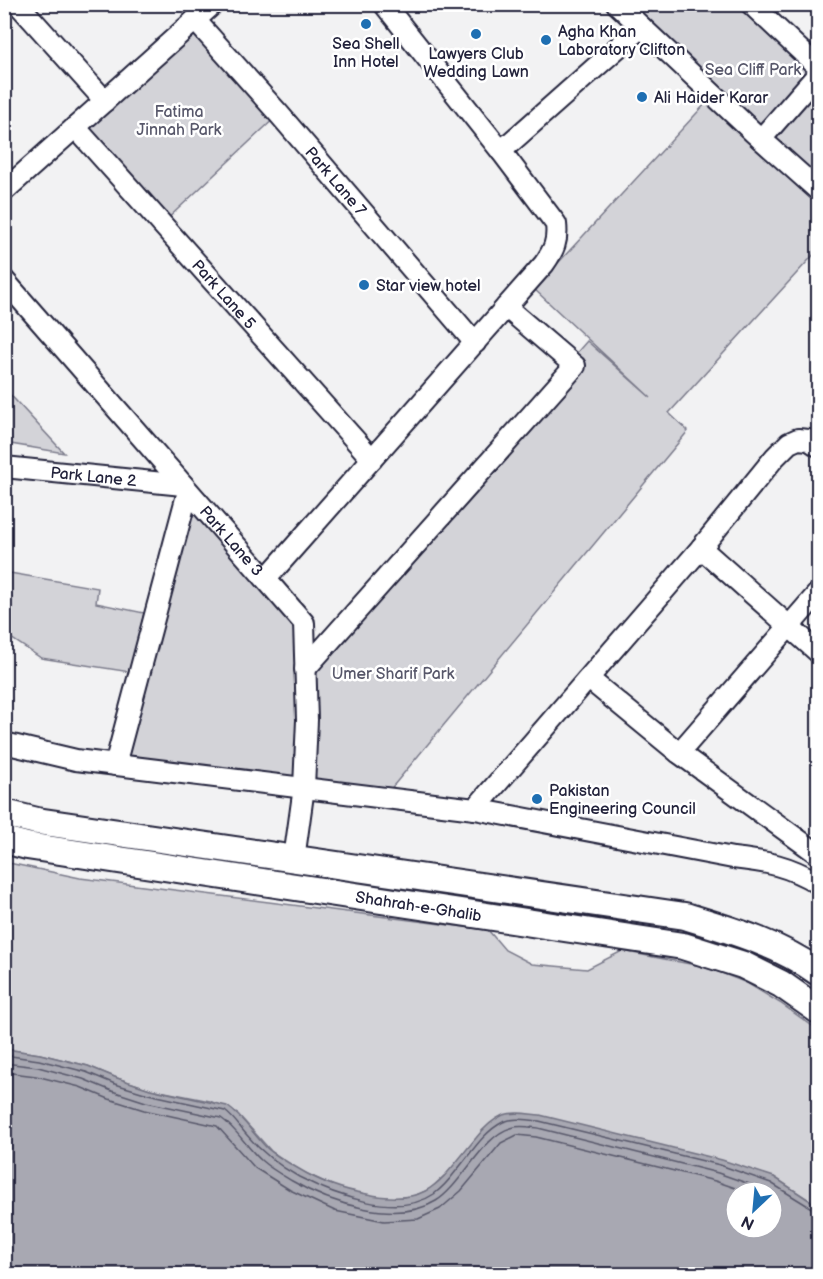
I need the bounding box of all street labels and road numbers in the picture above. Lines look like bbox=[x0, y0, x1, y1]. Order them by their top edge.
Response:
street label: Park Lane 7 bbox=[300, 143, 370, 220]
street label: Park Lane 5 bbox=[187, 256, 259, 333]
street label: Park Lane 2 bbox=[49, 464, 138, 491]
street label: Park Lane 3 bbox=[195, 502, 267, 581]
street label: Shahrah-e-Ghalib bbox=[354, 888, 483, 926]

